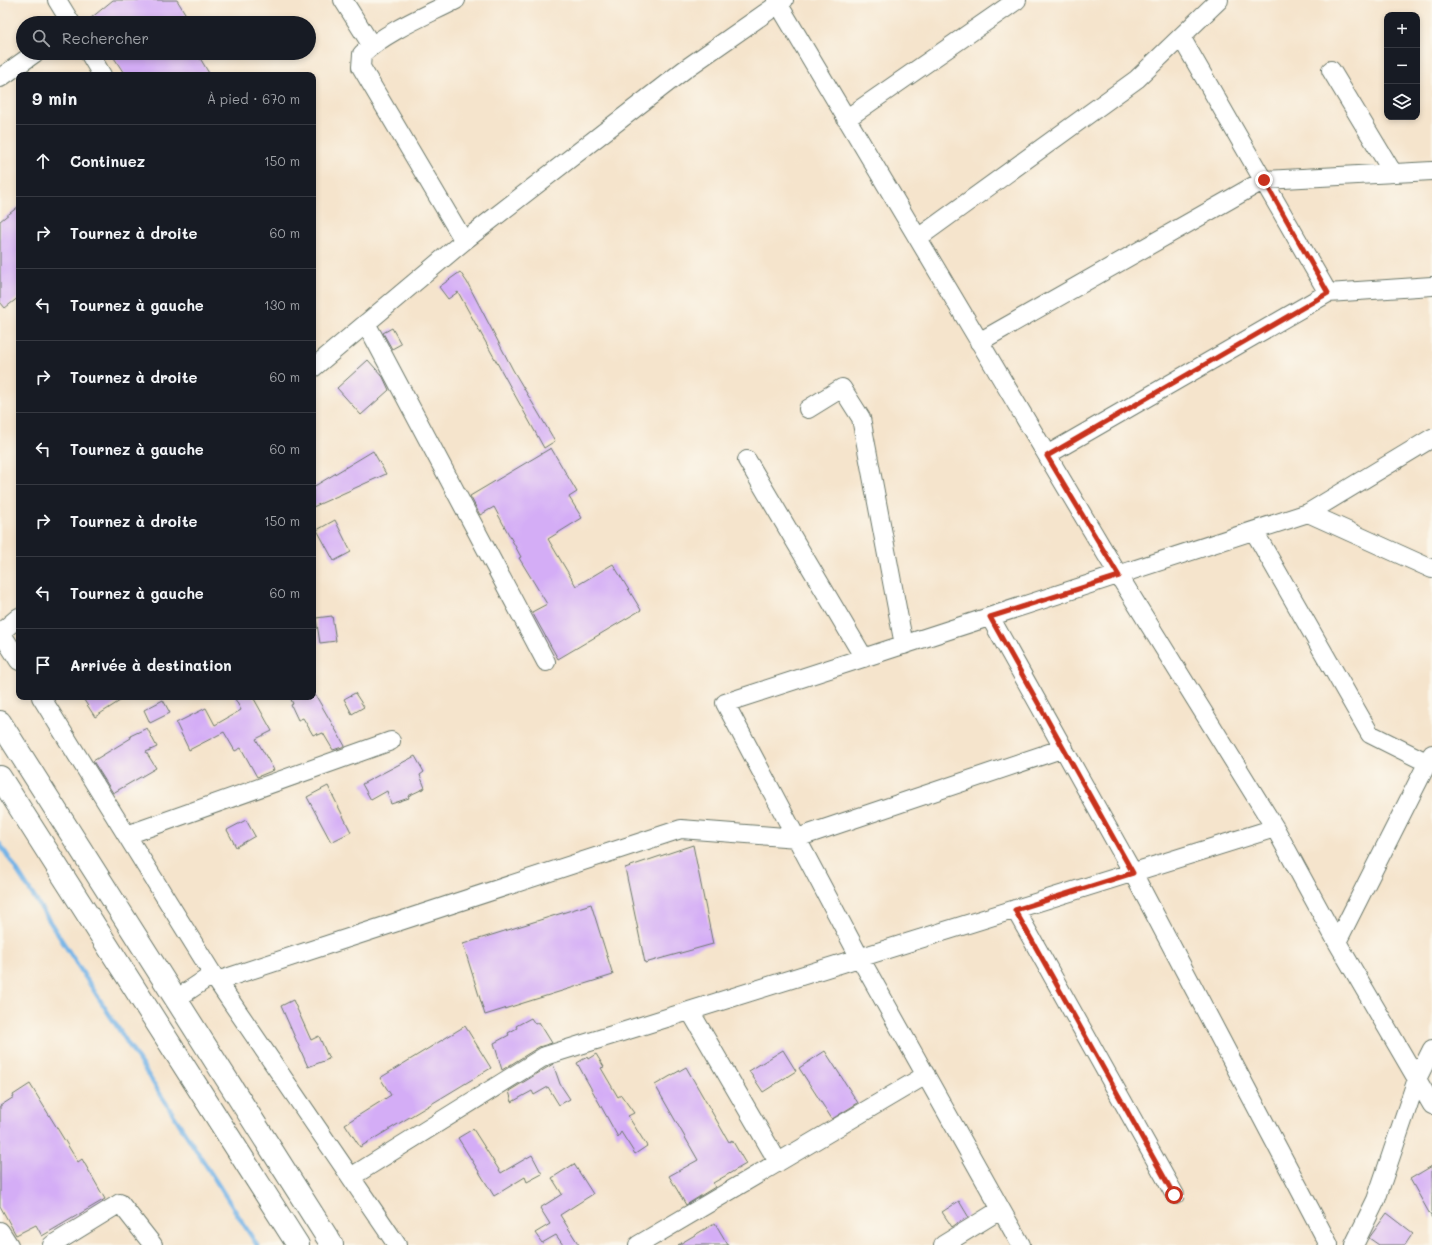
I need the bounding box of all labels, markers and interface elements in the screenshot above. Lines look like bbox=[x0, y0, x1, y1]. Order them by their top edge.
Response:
map controls bbox=[1384, 12, 1420, 120]
button: + bbox=[1384, 12, 1420, 48]
search box bbox=[16, 16, 316, 60]
icon: search bbox=[30, 27, 52, 49]
text: Rechercher bbox=[62, 28, 149, 48]
button: − bbox=[1384, 48, 1420, 84]
button: layers bbox=[1384, 84, 1420, 120]
text: 9 min bbox=[32, 87, 77, 109]
text: À pied · 670 m bbox=[207, 90, 300, 107]
icon: ahead bbox=[32, 150, 54, 172]
text: Continuez bbox=[70, 151, 145, 171]
text: 150 m bbox=[264, 152, 300, 169]
route end bbox=[1255, 171, 1273, 189]
icon: right bbox=[32, 222, 54, 244]
text: Tournez à droite bbox=[70, 223, 198, 243]
text: 60 m bbox=[270, 224, 300, 241]
icon: left bbox=[32, 294, 54, 316]
text: Tournez à gauche bbox=[70, 295, 204, 315]
text: 130 m bbox=[264, 296, 300, 313]
icon: right bbox=[32, 366, 54, 388]
text: Tournez à droite bbox=[70, 367, 198, 387]
text: 60 m bbox=[270, 368, 300, 385]
icon: left bbox=[32, 438, 54, 460]
text: Tournez à gauche bbox=[70, 439, 204, 459]
text: 60 m bbox=[270, 440, 300, 457]
icon: right bbox=[32, 510, 54, 532]
text: Tournez à droite bbox=[70, 511, 198, 531]
text: 150 m bbox=[264, 512, 300, 529]
icon: left bbox=[32, 582, 54, 604]
text: Tournez à gauche bbox=[70, 583, 204, 603]
text: 60 m bbox=[270, 584, 300, 601]
icon: arrive bbox=[32, 654, 54, 676]
text: Arrivée à destination bbox=[70, 655, 232, 675]
route start bbox=[1165, 1186, 1183, 1204]

